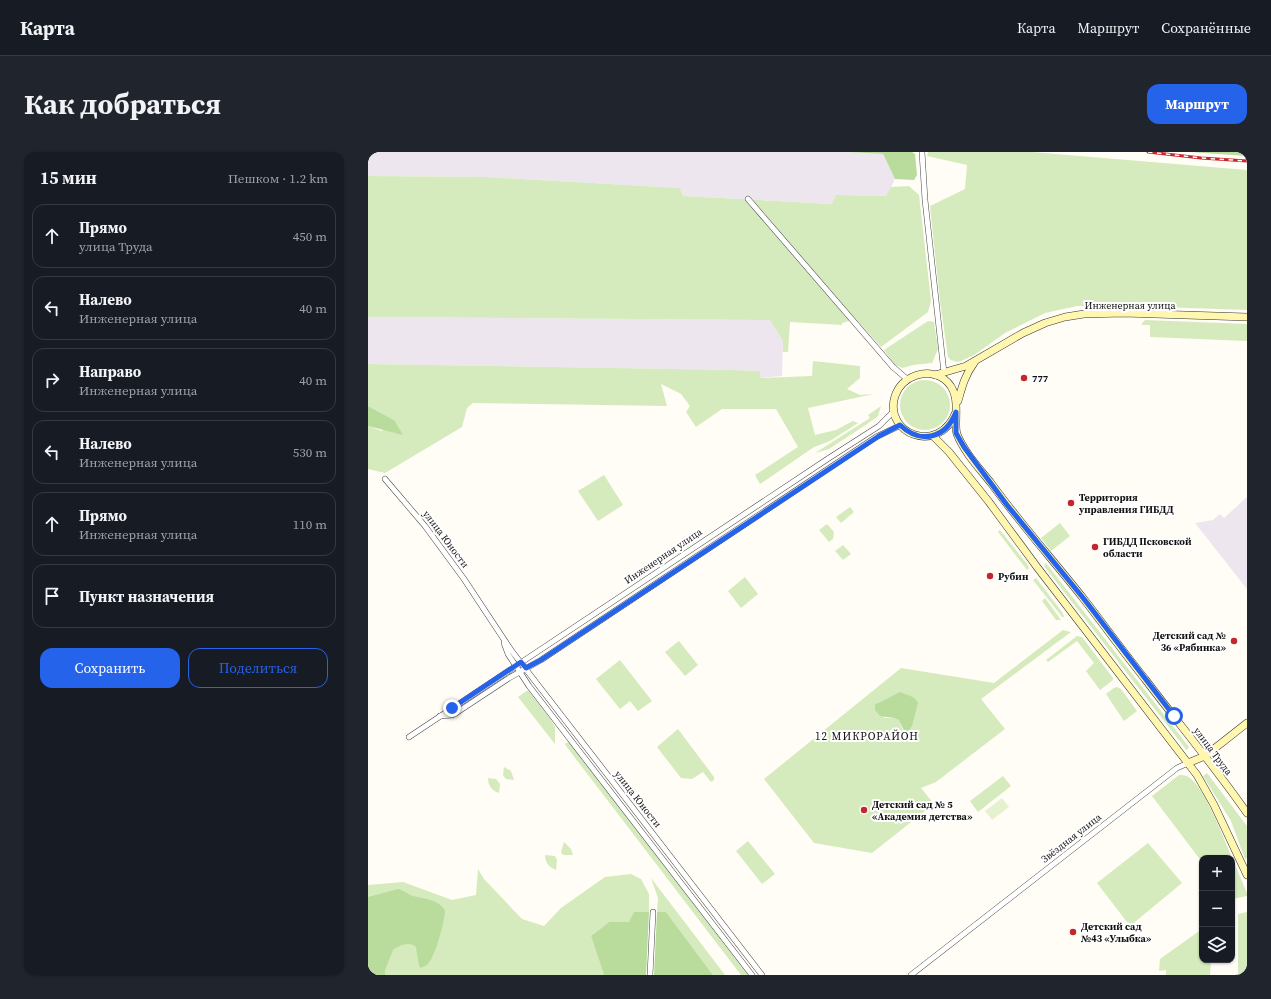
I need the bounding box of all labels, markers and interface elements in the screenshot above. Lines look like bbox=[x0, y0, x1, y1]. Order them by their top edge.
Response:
text: Карта bbox=[20, 15, 75, 41]
text: Карта bbox=[1017, 18, 1056, 38]
text: Маршрут bbox=[1078, 18, 1139, 38]
text: Сохранённые bbox=[1161, 18, 1251, 38]
button: Маршрут bbox=[1147, 84, 1247, 124]
text: Как добраться bbox=[24, 85, 221, 123]
text: 15 мин bbox=[40, 166, 97, 190]
text: Пешком · 1.2 km bbox=[228, 170, 328, 187]
text: Прямо bbox=[79, 217, 127, 238]
icon: ahead bbox=[41, 225, 63, 247]
text: 450 m bbox=[293, 228, 327, 245]
text: улица Труда bbox=[79, 238, 153, 255]
text: Налево bbox=[79, 289, 132, 310]
icon: left bbox=[41, 297, 63, 319]
street label: Инженерная улица bbox=[1084, 299, 1176, 312]
text: 40 m bbox=[299, 300, 327, 317]
text: Инженерная улица bbox=[79, 310, 197, 327]
text: Направо bbox=[79, 361, 141, 382]
icon: right bbox=[41, 369, 63, 391]
text: 40 m bbox=[299, 372, 327, 389]
place label: 777 bbox=[1032, 372, 1049, 385]
marker: 777 bbox=[1019, 373, 1029, 383]
text: Инженерная улица bbox=[79, 382, 197, 399]
text: Налево bbox=[79, 433, 132, 454]
icon: left bbox=[41, 441, 63, 463]
text: 530 m bbox=[293, 444, 327, 461]
text: Инженерная улица bbox=[79, 454, 197, 471]
place label: Территория управления ГИБДД bbox=[1078, 491, 1174, 516]
marker: Территория управления ГИБДД bbox=[1066, 498, 1076, 508]
text: Прямо bbox=[79, 505, 127, 526]
street label: улица Юности bbox=[420, 508, 472, 571]
icon: ahead bbox=[41, 513, 63, 535]
text: 110 m bbox=[293, 516, 327, 533]
street label: Инженерная улица bbox=[622, 525, 705, 587]
text: Инженерная улица bbox=[79, 526, 197, 543]
place label: ГИБДД Псковской области bbox=[1103, 535, 1192, 560]
marker: ГИБДД Псковской области bbox=[1090, 542, 1100, 552]
place label: Рубин bbox=[998, 570, 1029, 583]
marker: Рубин bbox=[985, 571, 995, 581]
icon: arrive bbox=[41, 585, 63, 607]
text: Пункт назначения bbox=[79, 586, 214, 607]
place label: Детский сад № 36 «Рябинка» bbox=[1153, 629, 1226, 654]
marker: Детский сад № 36 «Рябинка» bbox=[1229, 636, 1239, 646]
button: Сохранить bbox=[40, 648, 180, 688]
button: Поделиться bbox=[188, 648, 328, 688]
route end bbox=[443, 699, 461, 717]
route start bbox=[1165, 707, 1183, 725]
street label: улица Труда bbox=[1191, 724, 1236, 778]
district label: 12 МИКРОРАЙОН bbox=[815, 729, 919, 744]
street label: улица Юности bbox=[612, 768, 665, 831]
place label: Детский сад № 5 «Академия детства» bbox=[872, 798, 973, 823]
marker: Детский сад № 5 «Академия детства» bbox=[859, 805, 869, 815]
street label: Звёздная улица bbox=[1038, 810, 1104, 866]
map controls bbox=[1199, 855, 1235, 963]
button: + bbox=[1199, 855, 1235, 891]
button: − bbox=[1199, 891, 1235, 927]
place label: Детский сад №43 «Улыбка» bbox=[1081, 920, 1152, 945]
marker: Детский сад №43 «Улыбка» bbox=[1068, 927, 1078, 937]
button: layers bbox=[1199, 927, 1235, 963]

